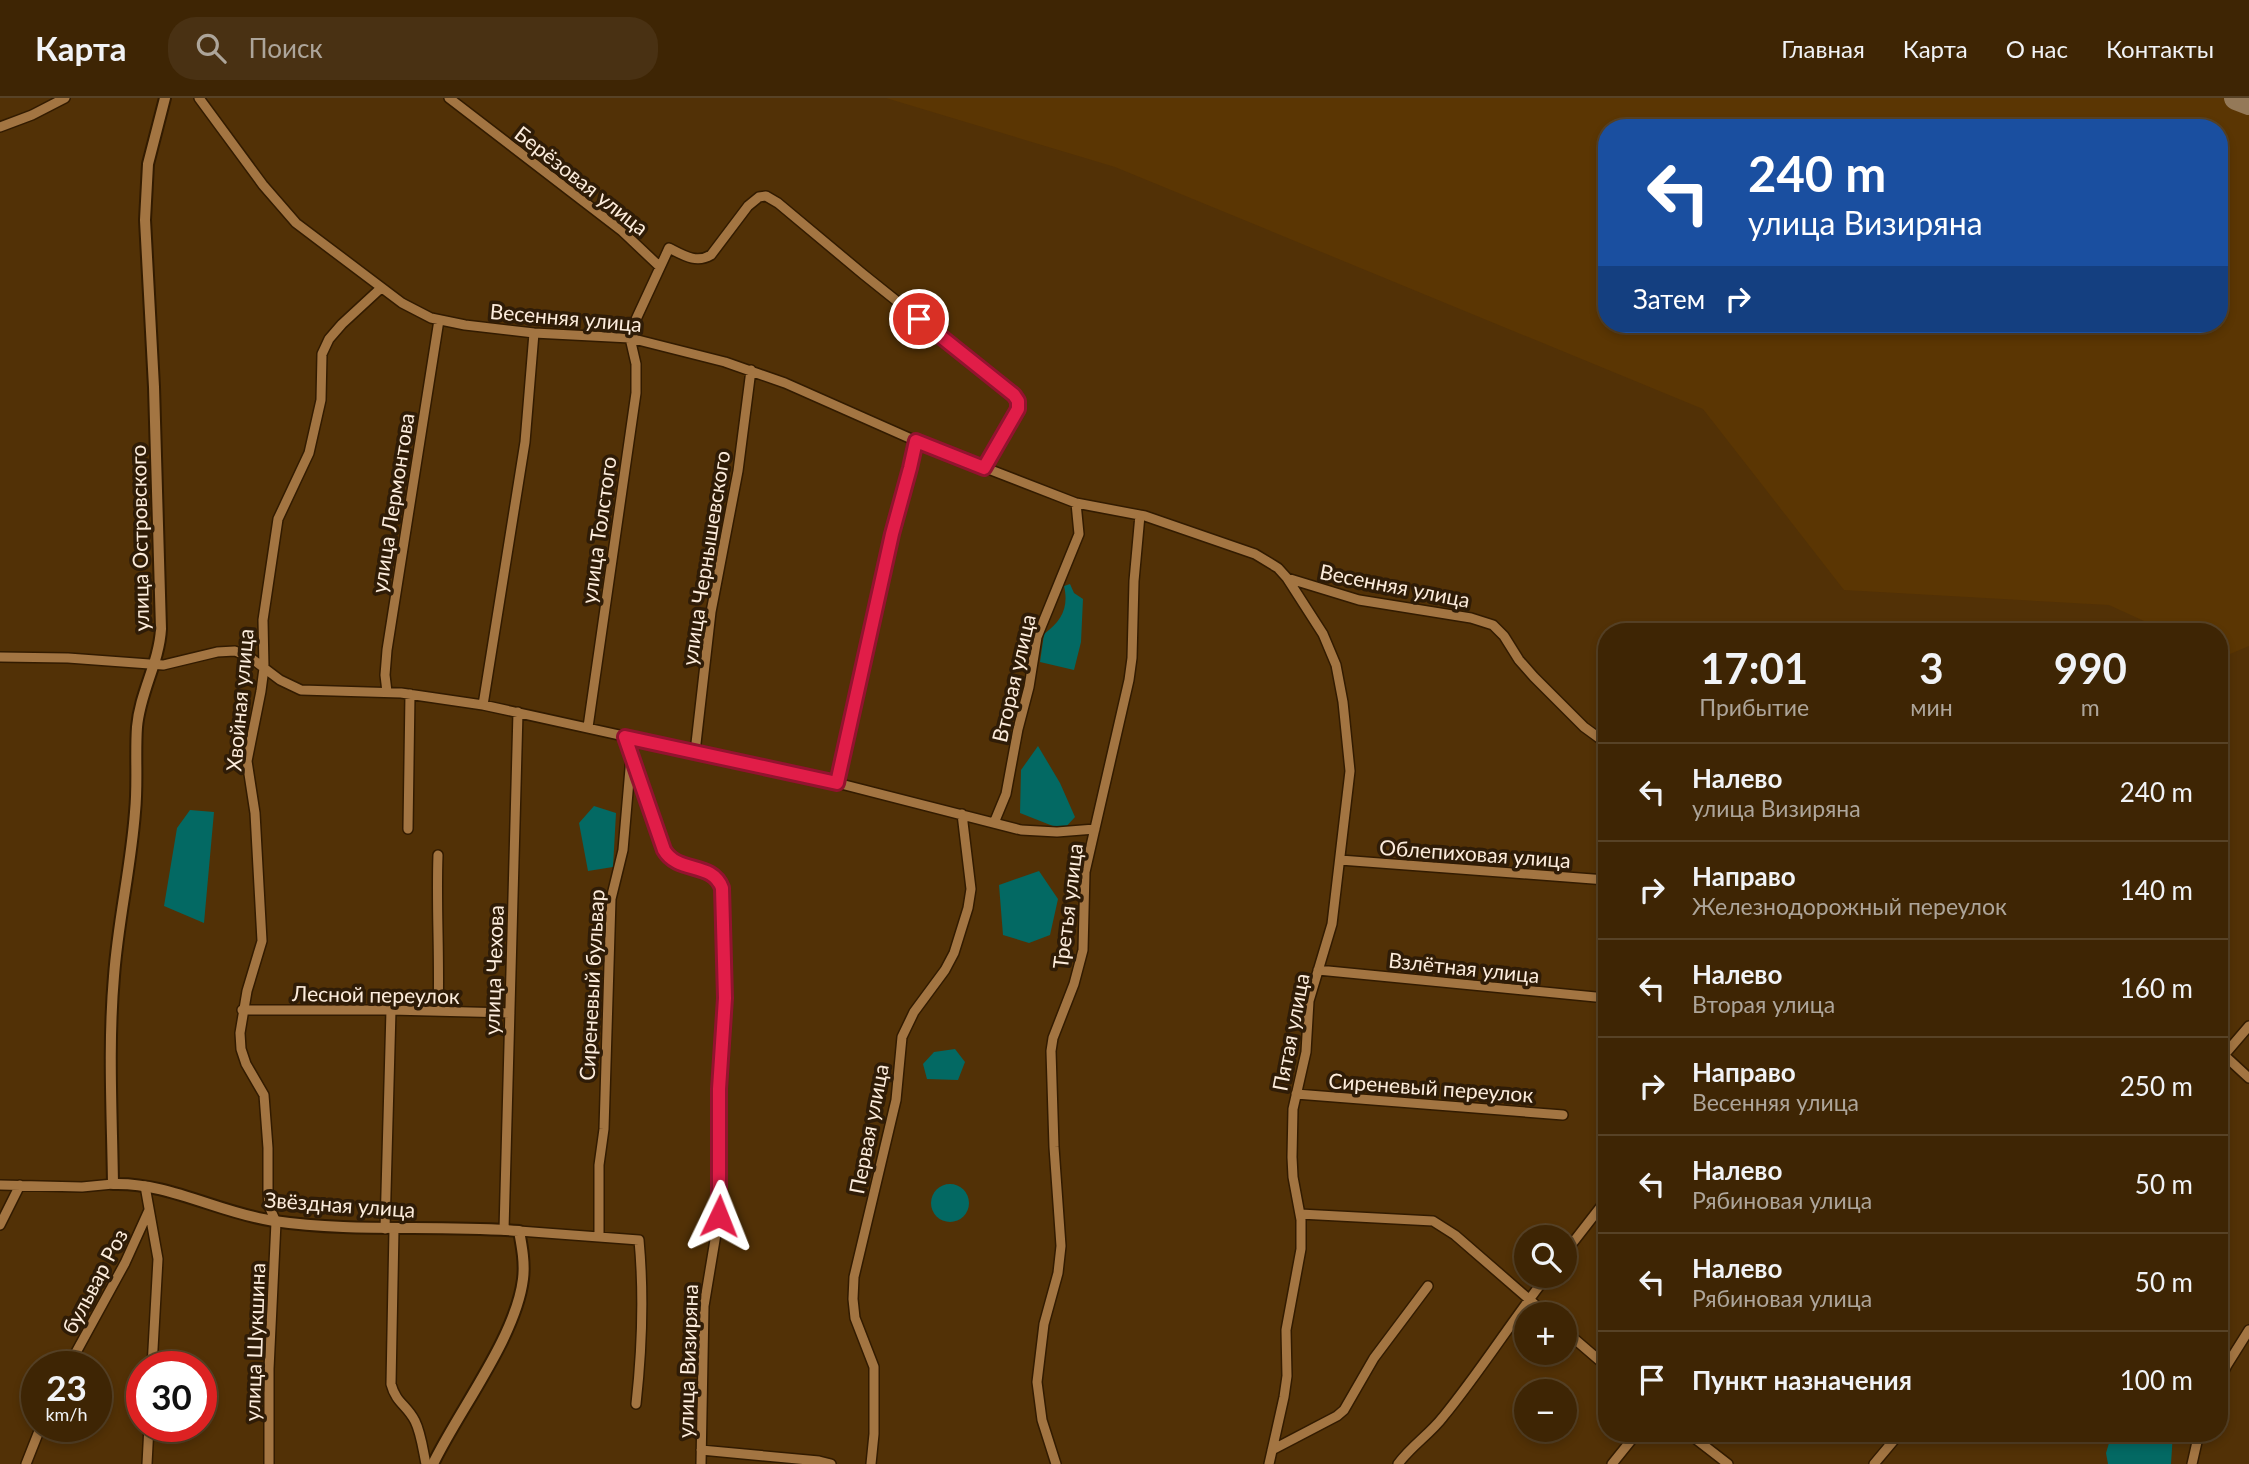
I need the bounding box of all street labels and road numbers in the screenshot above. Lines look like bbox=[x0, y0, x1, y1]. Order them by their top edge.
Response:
street label: Берёзовая улица bbox=[510, 120, 654, 240]
street label: Весенняя улица bbox=[489, 298, 643, 336]
street label: улица Лермонтова bbox=[365, 411, 419, 595]
street label: улица Островского bbox=[125, 444, 153, 632]
street label: улица Чернышевского bbox=[676, 449, 734, 667]
street label: улица Толстого bbox=[575, 455, 621, 605]
street label: Весенняя улица bbox=[1318, 558, 1472, 612]
street label: Вторая улица bbox=[986, 612, 1040, 744]
street label: Хвойная улица bbox=[220, 628, 258, 772]
street label: Облепиховая улица bbox=[1378, 834, 1572, 872]
street label: Третья улица bbox=[1047, 842, 1087, 970]
street label: Сиреневый бульвар bbox=[574, 889, 608, 1081]
street label: улица Чехова bbox=[478, 905, 508, 1035]
street label: Взлётная улица bbox=[1387, 947, 1541, 987]
street label: Пятая улица bbox=[1266, 971, 1314, 1093]
street label: Лесной переулок bbox=[291, 980, 460, 1008]
street label: Первая улица bbox=[843, 1062, 893, 1196]
street label: Сиреневый переулок bbox=[1328, 1067, 1534, 1107]
street label: Звёздная улица bbox=[264, 1186, 416, 1222]
street label: бульвар Роз bbox=[56, 1224, 132, 1338]
street label: улица Шукшина bbox=[239, 1262, 269, 1422]
street label: улица Визиряна bbox=[672, 1284, 702, 1438]

